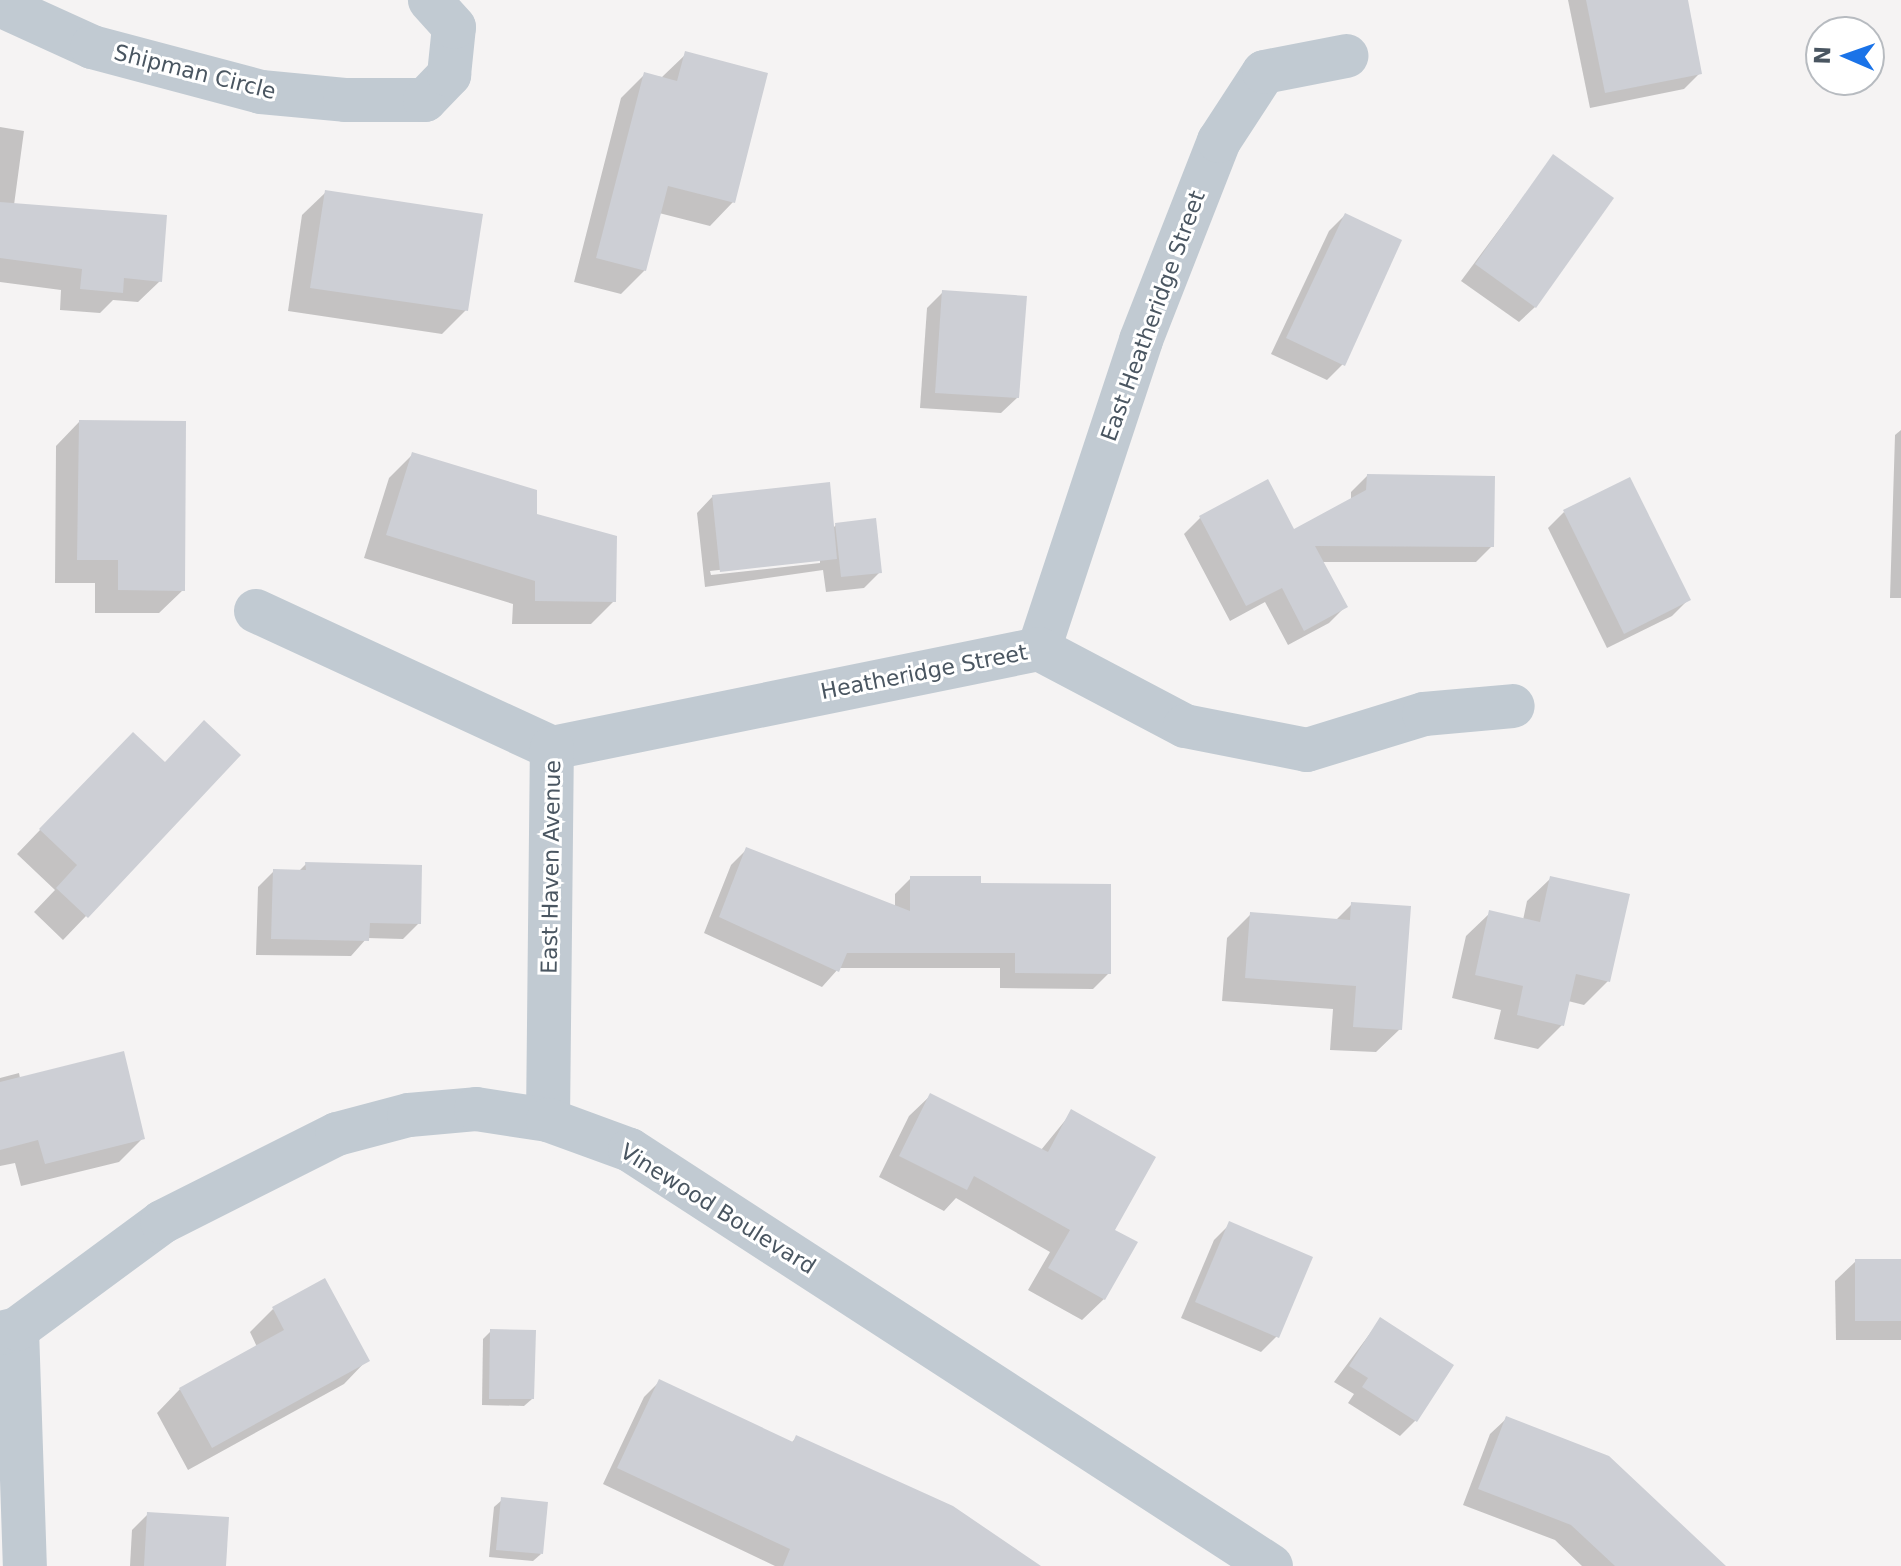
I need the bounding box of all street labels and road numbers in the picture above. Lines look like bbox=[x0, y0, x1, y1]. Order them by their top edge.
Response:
street label: Shipman Circle bbox=[111, 39, 279, 105]
street label: East Heatheridge Street bbox=[1095, 187, 1211, 445]
street label: Heatheridge Street bbox=[818, 639, 1030, 705]
street label: East Haven Avenue bbox=[536, 760, 566, 974]
street label: Vinewood Boulevard bbox=[615, 1138, 821, 1280]

